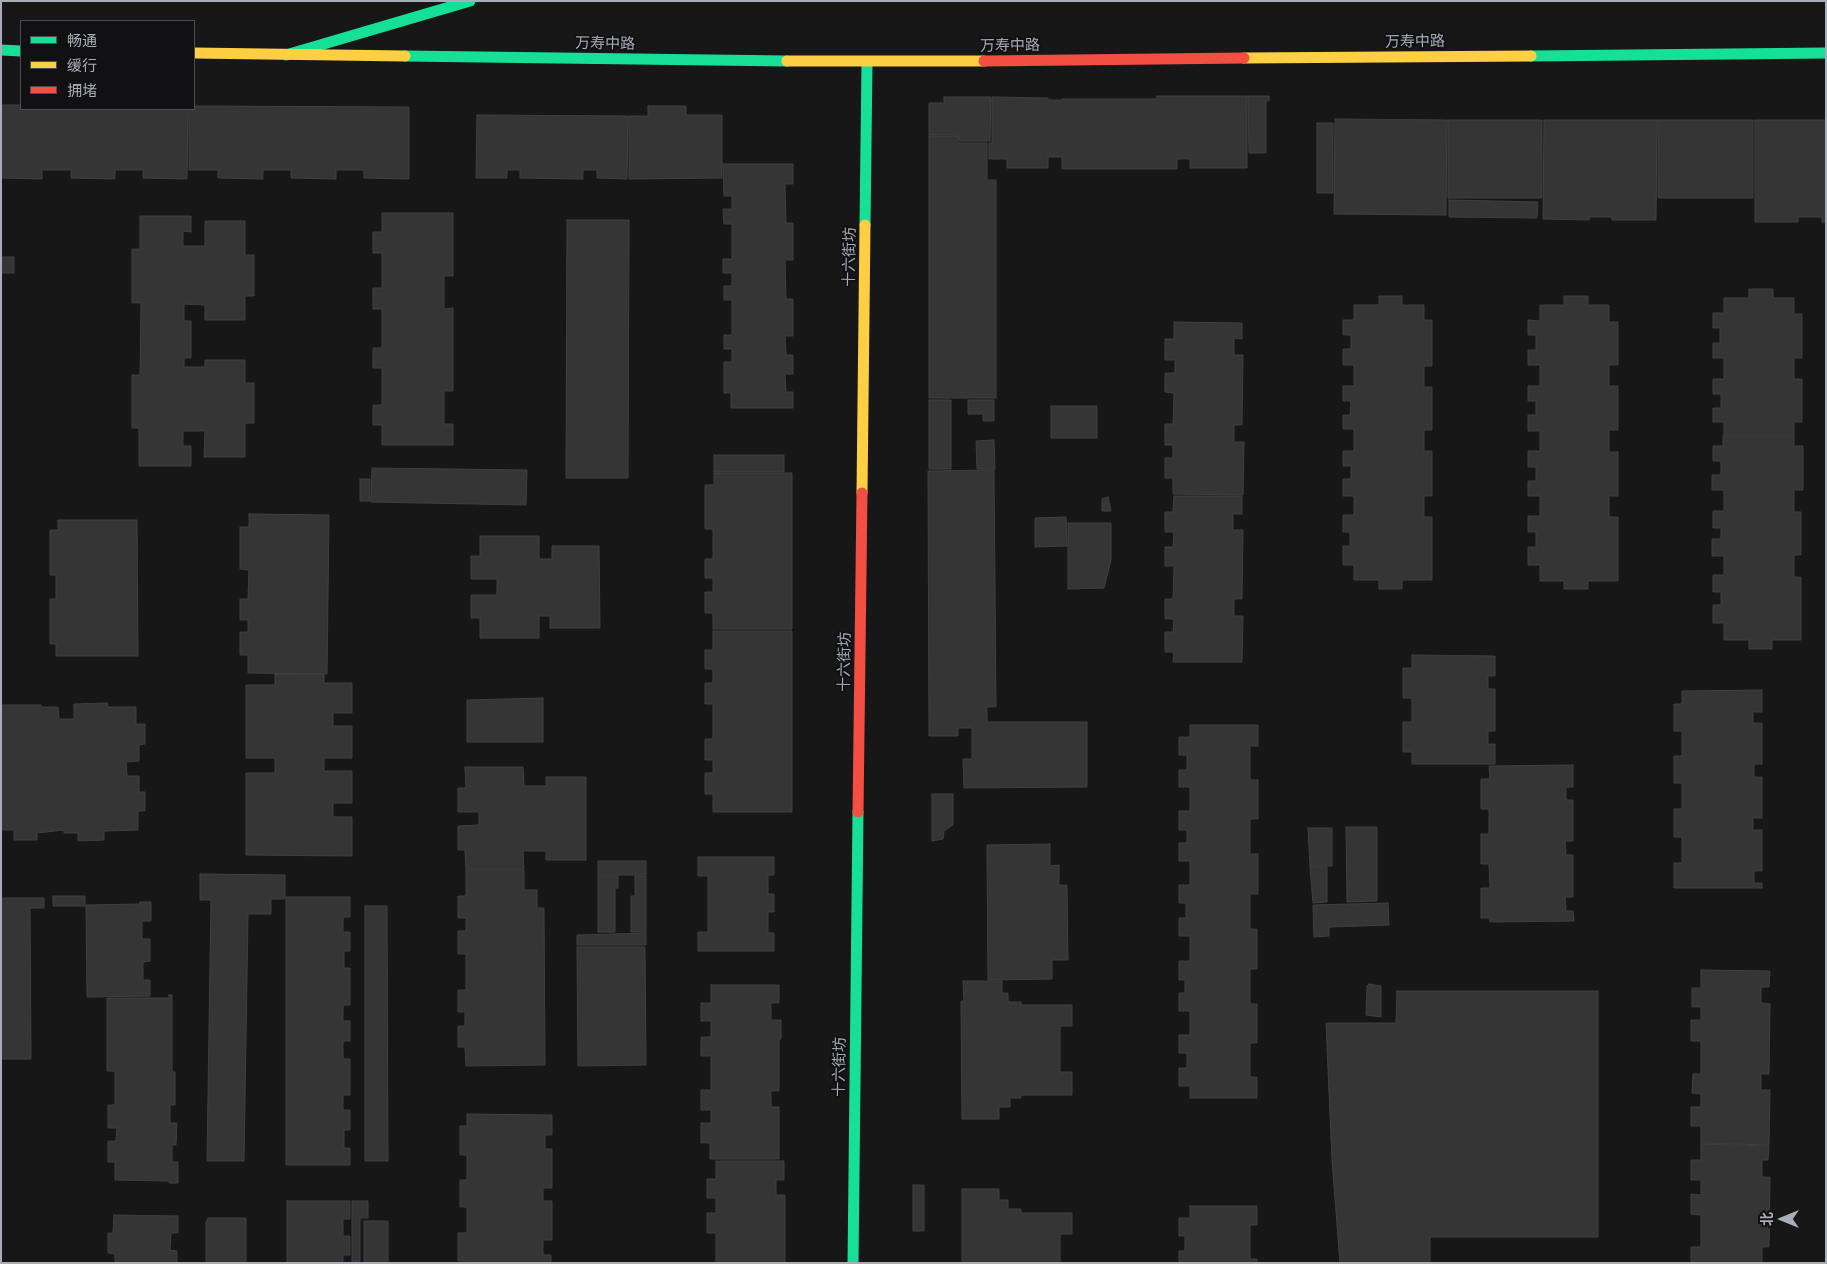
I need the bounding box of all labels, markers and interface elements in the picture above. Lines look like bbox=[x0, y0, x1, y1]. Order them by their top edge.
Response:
legend bbox=[20, 20, 195, 110]
text: 畅通 bbox=[67, 30, 97, 50]
street label: 万寿中路 bbox=[1385, 32, 1445, 52]
street label: 万寿中路 bbox=[575, 34, 635, 54]
street label: 万寿中路 bbox=[980, 36, 1040, 56]
text: 缓行 bbox=[67, 55, 97, 75]
text: 拥堵 bbox=[67, 80, 97, 100]
street label: 十六街坊 bbox=[840, 227, 860, 287]
street label: 十六街坊 bbox=[835, 632, 855, 692]
street label: 十六街坊 bbox=[830, 1037, 850, 1097]
north arrow bbox=[1757, 1194, 1807, 1244]
text: 北 bbox=[1757, 1212, 1776, 1226]

